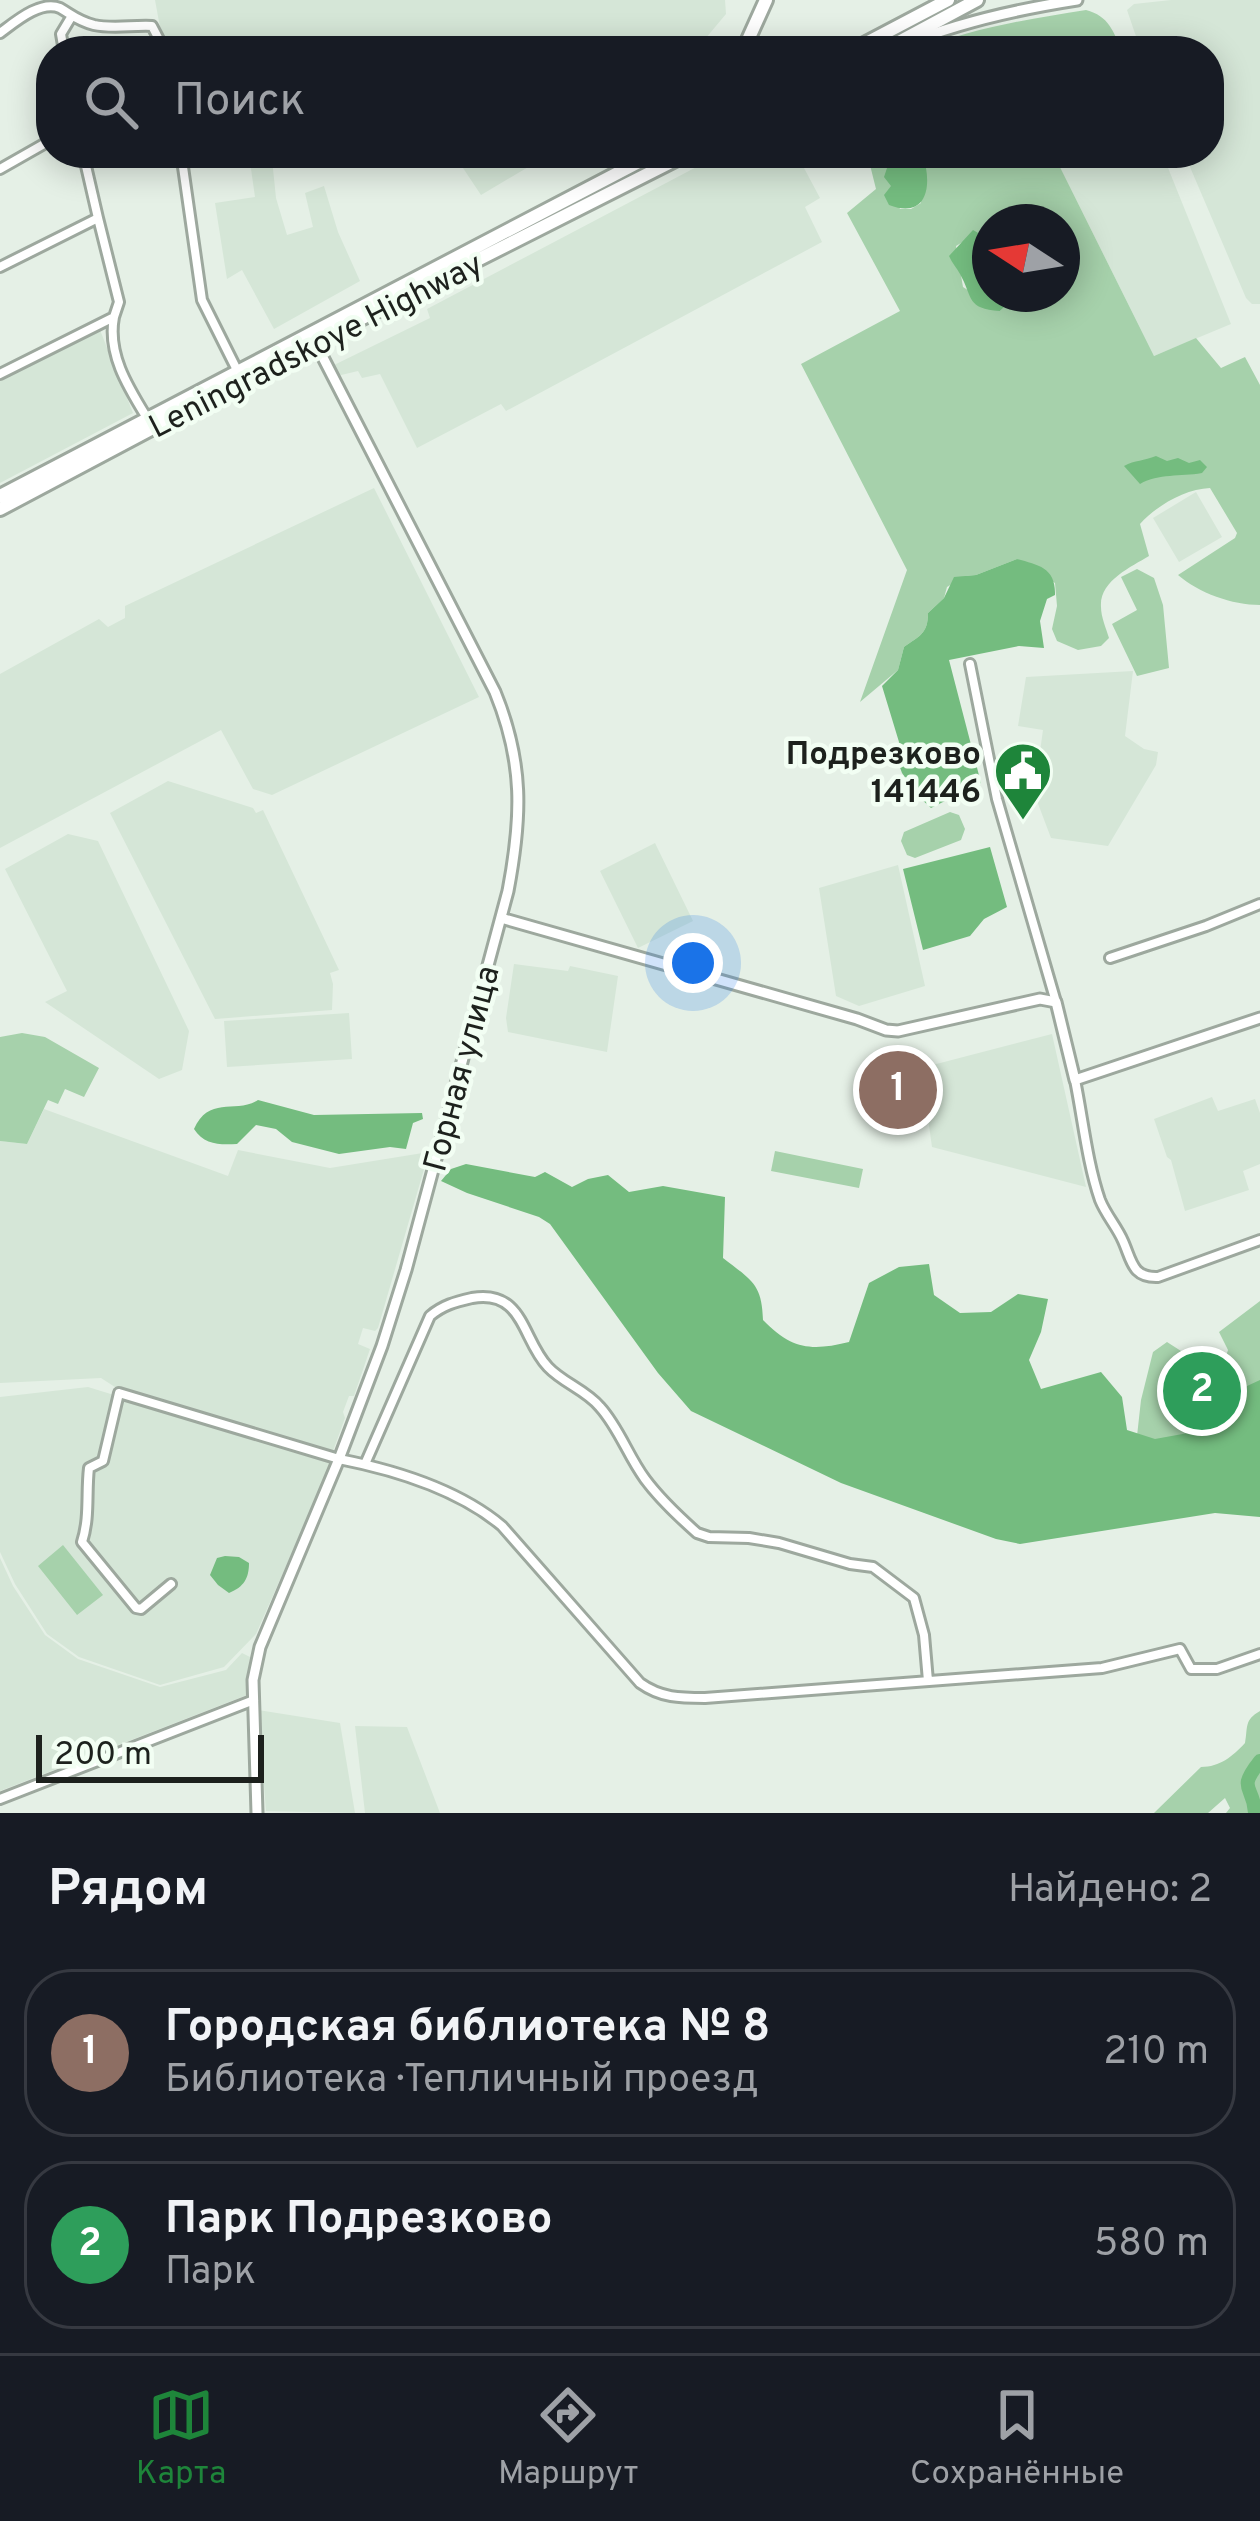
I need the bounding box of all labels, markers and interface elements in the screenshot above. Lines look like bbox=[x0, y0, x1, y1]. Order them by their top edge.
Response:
search box bbox=[36, 36, 1224, 168]
icon: search bbox=[78, 69, 144, 135]
text: Поиск bbox=[174, 74, 305, 131]
north arrow bbox=[972, 204, 1080, 312]
street label: Leningradskoye Highway bbox=[143, 245, 491, 450]
place label: Подрезково 141446 bbox=[786, 735, 981, 815]
public building icon: Подрезково 141446 bbox=[992, 740, 1054, 822]
your location bbox=[663, 933, 723, 993]
street label: Горная улица bbox=[416, 961, 512, 1177]
pin: 1 bbox=[859, 1045, 937, 1135]
pin: 2 bbox=[1163, 1346, 1241, 1436]
scale bar bbox=[36, 1729, 264, 1782]
text: 200 m bbox=[54, 1735, 152, 1777]
text: Рядом bbox=[48, 1859, 208, 1924]
text: Найдено: 2 bbox=[1008, 1867, 1212, 1916]
text: Городская библиотека № 8 bbox=[165, 2000, 770, 2057]
text: 1 bbox=[82, 2029, 98, 2078]
text: 210 m bbox=[1103, 2029, 1209, 2078]
text: Библиотека · Тепличный проезд bbox=[165, 2057, 758, 2106]
text: Парк Подрезково bbox=[165, 2192, 552, 2249]
text: 2 bbox=[78, 2221, 102, 2270]
text: 580 m bbox=[1094, 2221, 1209, 2270]
text: Парк bbox=[165, 2249, 256, 2298]
tab: Карта bbox=[136, 2382, 226, 2496]
tab: Маршрут bbox=[498, 2382, 638, 2496]
tab: Сохранённые bbox=[910, 2382, 1124, 2496]

